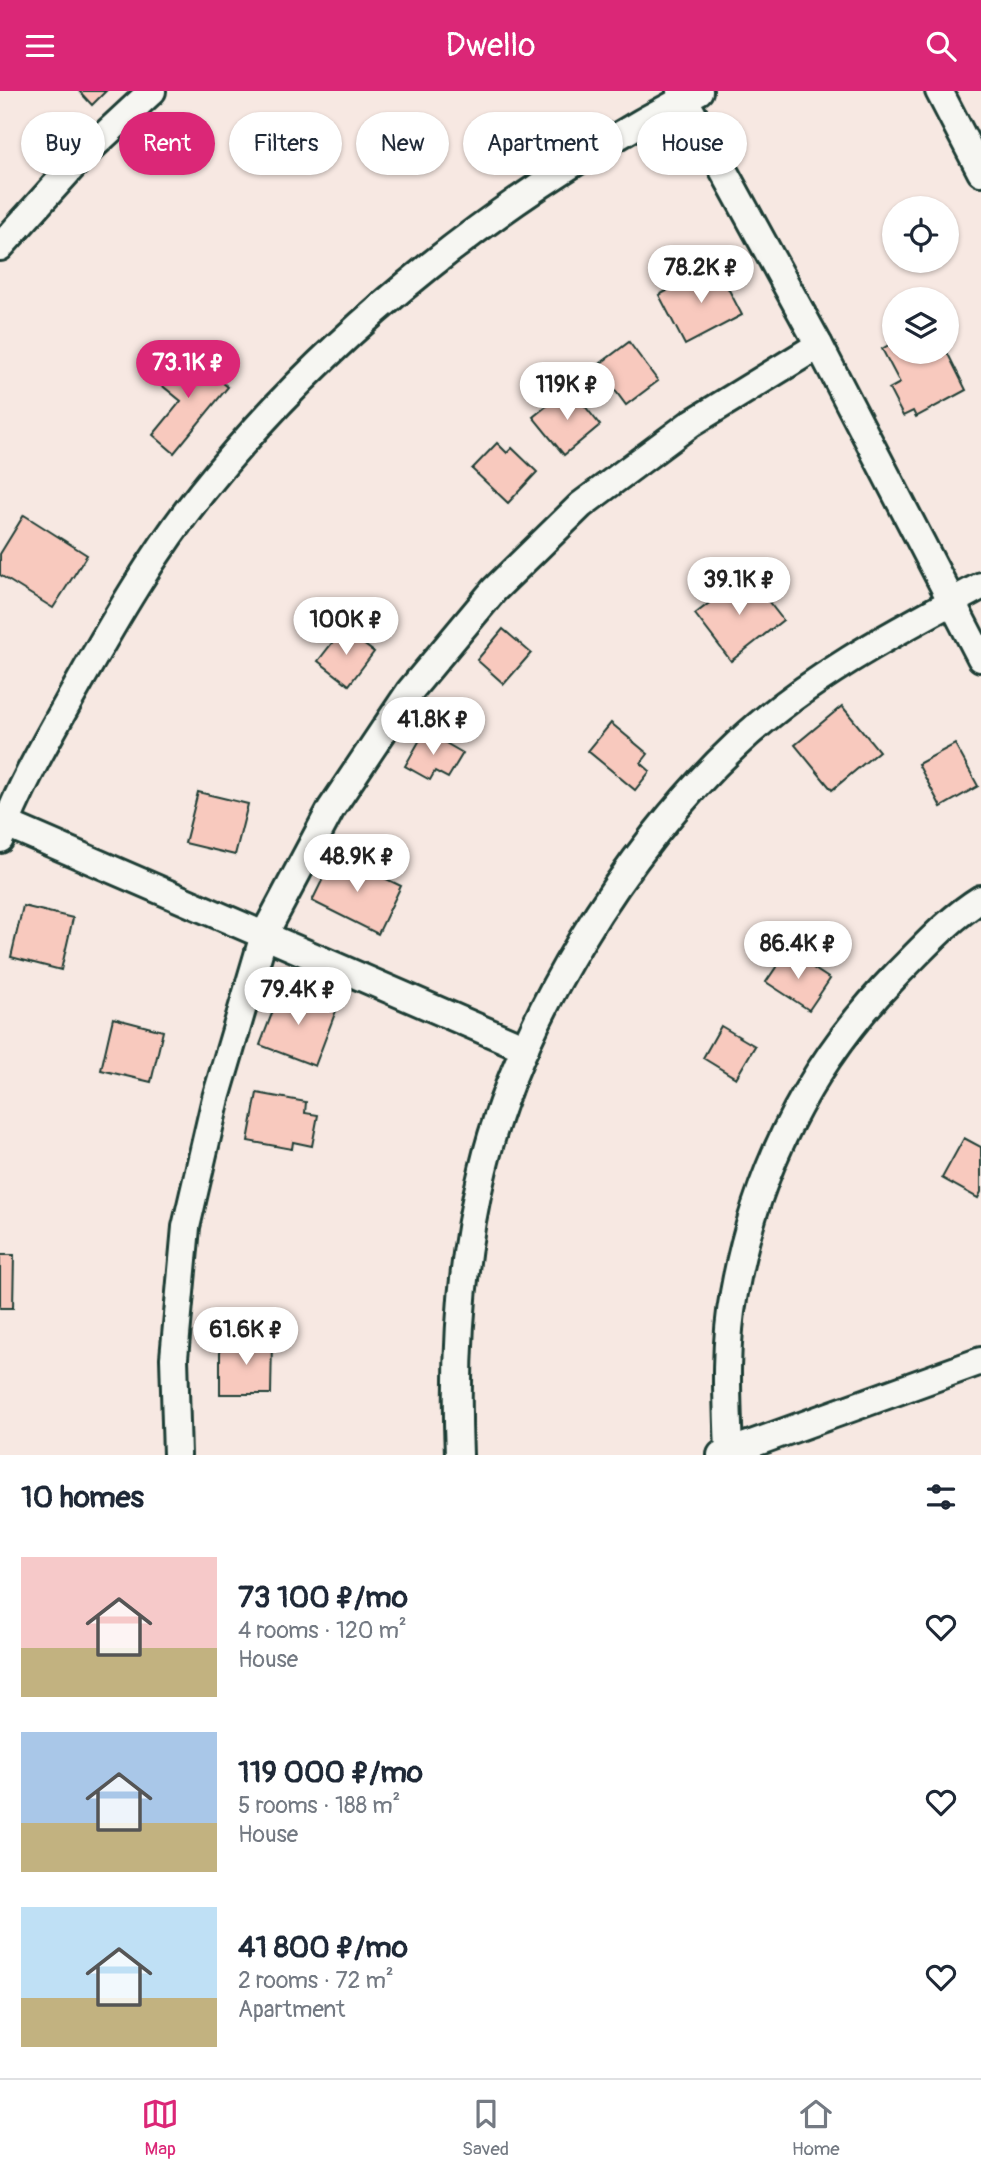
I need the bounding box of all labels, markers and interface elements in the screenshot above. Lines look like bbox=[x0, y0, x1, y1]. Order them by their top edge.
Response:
text: Dwello bbox=[446, 26, 535, 66]
icon: menu bbox=[21, 27, 59, 65]
icon: search bbox=[922, 27, 960, 65]
chip: Buy bbox=[21, 112, 105, 175]
chip: Rent bbox=[119, 112, 215, 175]
chip: Filters bbox=[229, 112, 342, 175]
chip: New bbox=[356, 112, 449, 175]
chip: Apartment bbox=[463, 112, 623, 175]
chip: House bbox=[637, 112, 747, 175]
map controls bbox=[882, 196, 959, 364]
button: locate bbox=[882, 196, 959, 273]
pin: 78.2K ₽ bbox=[636, 245, 766, 305]
text: 78.2K ₽ bbox=[664, 253, 738, 282]
button: layers bbox=[882, 287, 959, 364]
pin: 73.1K ₽ bbox=[123, 341, 253, 400]
text: 73.1K ₽ bbox=[152, 348, 224, 377]
pin: 119K ₽ bbox=[510, 363, 624, 422]
text: 119K ₽ bbox=[536, 370, 598, 399]
pin: 39.1K ₽ bbox=[674, 557, 804, 617]
text: 39.1K ₽ bbox=[703, 565, 775, 594]
pin: 100K ₽ bbox=[289, 597, 403, 657]
text: 100K ₽ bbox=[309, 605, 383, 634]
pin: 41.8K ₽ bbox=[368, 697, 498, 757]
text: 41.8K ₽ bbox=[397, 705, 469, 734]
pin: 48.9K ₽ bbox=[292, 835, 422, 894]
text: 48.9K ₽ bbox=[320, 842, 394, 871]
pin: 86.4K ₽ bbox=[733, 921, 863, 981]
text: 86.4K ₽ bbox=[760, 929, 836, 958]
pin: 79.4K ₽ bbox=[233, 967, 363, 1027]
text: 79.4K ₽ bbox=[260, 975, 336, 1004]
pin: 61.6K ₽ bbox=[181, 1307, 311, 1367]
text: 61.6K ₽ bbox=[209, 1315, 283, 1344]
icon: filters bbox=[922, 1478, 960, 1516]
text: 10 homes bbox=[21, 1479, 144, 1516]
text: 73 100 ₽/mo bbox=[238, 1579, 408, 1616]
icon: home bbox=[77, 1585, 161, 1669]
icon: heart bbox=[922, 1608, 960, 1646]
text: 4 rooms · 120 m² bbox=[238, 1616, 407, 1645]
text: House bbox=[238, 1645, 298, 1674]
text: 119 000 ₽/mo bbox=[238, 1754, 423, 1791]
icon: home bbox=[77, 1760, 161, 1844]
icon: heart bbox=[922, 1783, 960, 1821]
text: 5 rooms · 188 m² bbox=[238, 1791, 400, 1820]
text: House bbox=[238, 1820, 298, 1849]
text: 41 800 ₽/mo bbox=[238, 1929, 408, 1966]
icon: home bbox=[77, 1935, 161, 2019]
icon: heart bbox=[922, 1958, 960, 1996]
text: 2 rooms · 72 m² bbox=[238, 1966, 394, 1995]
text: Apartment bbox=[238, 1995, 345, 2024]
tab: Map bbox=[141, 2095, 179, 2161]
tab: Saved bbox=[462, 2095, 509, 2161]
tab: Home bbox=[792, 2095, 840, 2161]

